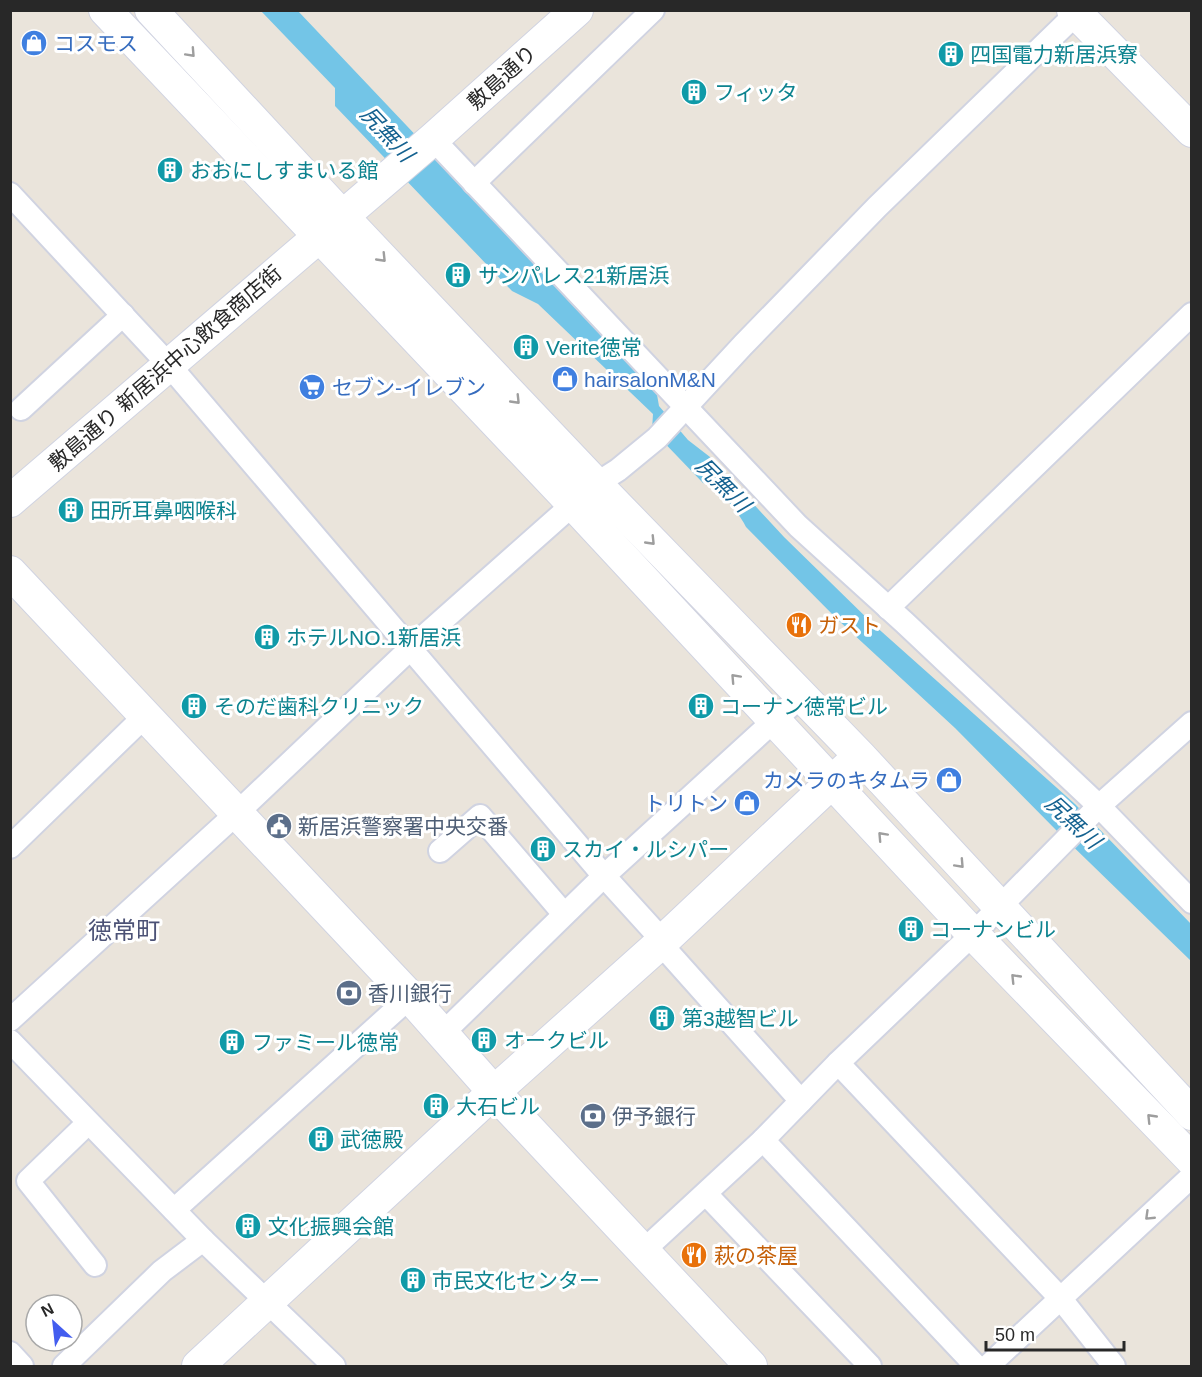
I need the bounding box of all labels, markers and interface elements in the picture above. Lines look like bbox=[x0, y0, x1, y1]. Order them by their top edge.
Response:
shop icon: コスモス bbox=[19, 28, 49, 58]
place label: コスモス bbox=[54, 32, 138, 55]
building icon: 四国電力新居浜寮 bbox=[936, 39, 966, 69]
street label: 敷島通り bbox=[463, 40, 541, 114]
place label: 四国電力新居浜寮 bbox=[970, 43, 1138, 66]
one-way arrow bbox=[183, 46, 194, 57]
building icon: フィッタ bbox=[679, 77, 709, 107]
place label: フィッタ bbox=[714, 81, 798, 104]
water label: 尻無川 bbox=[355, 101, 420, 168]
building icon: おおにしすまいる館 bbox=[155, 155, 185, 185]
place label: おおにしすまいる館 bbox=[190, 159, 379, 182]
one-way arrow bbox=[375, 252, 386, 262]
building icon: サンパレス21新居浜 bbox=[443, 260, 473, 290]
street label: 敷島通り 新居浜中心飲食商店街 bbox=[44, 261, 286, 475]
place label: サンパレス21新居浜 bbox=[478, 264, 669, 287]
building icon: Verite徳常 bbox=[511, 332, 541, 362]
place label: Verite徳常 bbox=[546, 336, 642, 359]
shop icon: hairsalonM&N bbox=[550, 364, 580, 394]
place label: hairsalonM&N bbox=[584, 368, 716, 391]
supermarket icon: セブン-イレブン bbox=[297, 372, 327, 402]
place label: セブン-イレブン bbox=[332, 376, 486, 399]
one-way arrow bbox=[509, 392, 520, 403]
water label: 尻無川 bbox=[691, 453, 757, 519]
building icon: 田所耳鼻咽喉科 bbox=[56, 495, 86, 525]
place label: 田所耳鼻咽喉科 bbox=[90, 499, 237, 522]
one-way arrow bbox=[644, 533, 655, 544]
restaurant icon: ガスト bbox=[784, 610, 814, 640]
place label: ガスト bbox=[818, 614, 881, 637]
building icon: ホテルNO.1新居浜 bbox=[252, 622, 282, 652]
place label: ホテルNO.1新居浜 bbox=[286, 626, 461, 649]
one-way arrow bbox=[731, 674, 742, 684]
building icon: そのだ歯科クリニック bbox=[179, 691, 209, 721]
building icon: コーナン徳常ビル bbox=[686, 691, 716, 721]
place label: そのだ歯科クリニック bbox=[214, 695, 424, 718]
place label: コーナン徳常ビル bbox=[720, 695, 888, 718]
shop icon: カメラのキタムラ bbox=[934, 765, 964, 795]
place label: カメラのキタムラ bbox=[763, 769, 930, 792]
shop icon: トリトン bbox=[732, 788, 762, 818]
water label: 尻無川 bbox=[1040, 790, 1107, 855]
place label: トリトン bbox=[644, 792, 728, 815]
public building icon: 新居浜警察署中央交番 bbox=[264, 811, 294, 841]
place label: 新居浜警察署中央交番 bbox=[298, 815, 508, 838]
one-way arrow bbox=[878, 832, 889, 842]
building icon: スカイ・ルシパー bbox=[528, 834, 558, 864]
place label: スカイ・ルシパー bbox=[562, 838, 729, 861]
one-way arrow bbox=[953, 857, 964, 868]
building icon: コーナンビル bbox=[896, 914, 926, 944]
district label: 徳常町 bbox=[88, 917, 160, 944]
place label: コーナンビル bbox=[930, 918, 1056, 941]
one-way arrow bbox=[1012, 974, 1023, 985]
bank icon: 香川銀行 bbox=[334, 978, 364, 1008]
place label: 香川銀行 bbox=[368, 982, 452, 1005]
building icon: 第3越智ビル bbox=[647, 1003, 677, 1033]
place label: 第3越智ビル bbox=[682, 1007, 799, 1030]
building icon: オークビル bbox=[469, 1025, 499, 1055]
building icon: ファミール徳常 bbox=[217, 1027, 247, 1057]
place label: オークビル bbox=[504, 1029, 609, 1052]
place label: ファミール徳常 bbox=[252, 1031, 399, 1054]
building icon: 大石ビル bbox=[421, 1091, 451, 1121]
place label: 大石ビル bbox=[456, 1095, 540, 1118]
bank icon: 伊予銀行 bbox=[578, 1101, 608, 1131]
place label: 伊予銀行 bbox=[612, 1105, 696, 1128]
one-way arrow bbox=[1147, 1115, 1158, 1125]
building icon: 武徳殿 bbox=[306, 1124, 336, 1154]
place label: 武徳殿 bbox=[340, 1128, 403, 1151]
one-way arrow bbox=[1145, 1209, 1156, 1220]
building icon: 文化振興会館 bbox=[233, 1211, 263, 1241]
place label: 文化振興会館 bbox=[268, 1215, 394, 1238]
restaurant icon: 萩の茶屋 bbox=[679, 1240, 709, 1270]
place label: 萩の茶屋 bbox=[714, 1244, 798, 1267]
building icon: 市民文化センター bbox=[398, 1265, 428, 1295]
place label: 市民文化センター bbox=[432, 1269, 600, 1292]
north arrow bbox=[24, 1293, 84, 1353]
text: N bbox=[38, 1300, 56, 1320]
scale bar bbox=[986, 1314, 1124, 1352]
text: 50 m bbox=[995, 1325, 1035, 1345]

